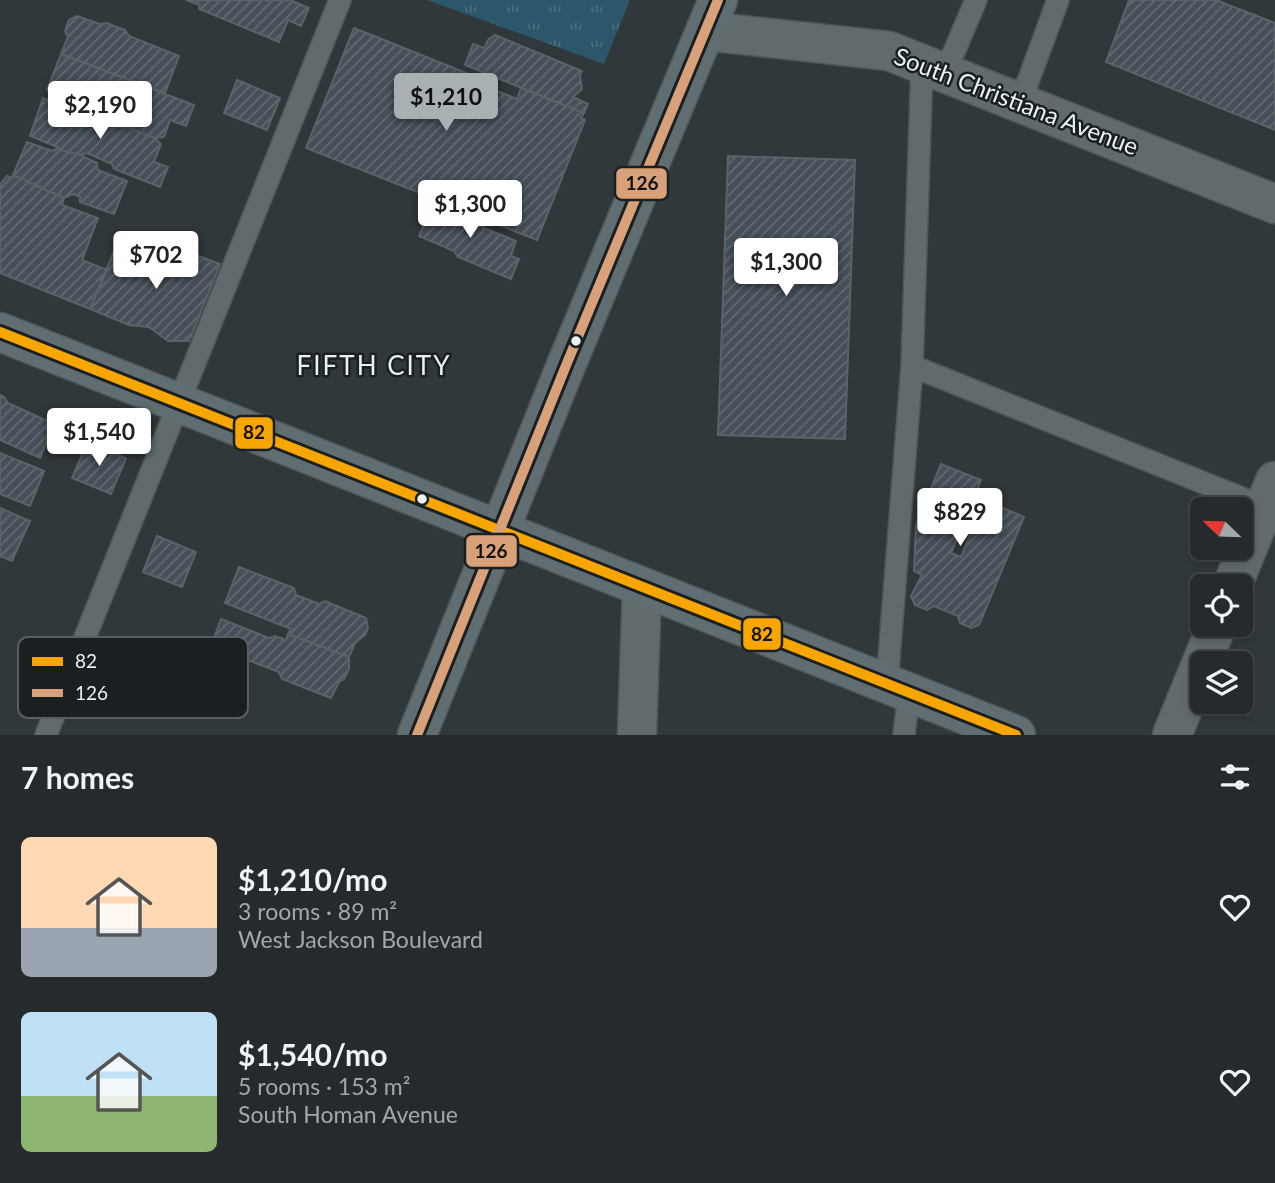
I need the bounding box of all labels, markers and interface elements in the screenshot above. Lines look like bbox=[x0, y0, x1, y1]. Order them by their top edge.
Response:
street label: South Christiana Avenue bbox=[890, 41, 1143, 161]
pin: $1,210 bbox=[389, 74, 503, 133]
pin: $2,190 bbox=[43, 82, 157, 141]
text: $1,210 bbox=[410, 82, 482, 110]
text: $2,190 bbox=[64, 90, 136, 118]
line badge: 126 bbox=[615, 167, 668, 200]
text: 126 bbox=[625, 171, 659, 194]
pin: $1,300 bbox=[413, 180, 527, 240]
text: $1,300 bbox=[434, 189, 506, 217]
pin: $702 bbox=[115, 232, 197, 291]
pin: $1,300 bbox=[729, 238, 843, 298]
text: $702 bbox=[129, 240, 183, 268]
text: $1,300 bbox=[750, 247, 822, 275]
unlabelled marker bbox=[569, 334, 583, 348]
district label: FIFTH CITY bbox=[297, 349, 451, 381]
pin: $1,540 bbox=[42, 408, 156, 468]
line badge: 82 bbox=[234, 416, 274, 450]
text: $1,540 bbox=[63, 417, 135, 445]
text: 82 bbox=[243, 420, 265, 443]
pin: $829 bbox=[919, 489, 1001, 548]
unlabelled marker bbox=[415, 492, 429, 506]
text: $829 bbox=[933, 497, 987, 525]
north arrow bbox=[1190, 497, 1253, 560]
map controls bbox=[1190, 497, 1253, 714]
line badge: 126 bbox=[465, 534, 518, 568]
text: 126 bbox=[474, 539, 508, 562]
button: locate bbox=[1190, 574, 1253, 637]
line badge: 82 bbox=[742, 617, 782, 651]
text: 82 bbox=[751, 622, 773, 645]
legend bbox=[18, 637, 248, 718]
text: 82 bbox=[75, 649, 97, 672]
button: layers bbox=[1190, 651, 1253, 714]
text: 126 bbox=[75, 681, 108, 704]
icon: filters bbox=[1216, 758, 1254, 796]
text: 7 homes bbox=[21, 759, 134, 795]
text: $1,210/mo bbox=[238, 861, 387, 897]
icon: home bbox=[77, 865, 161, 949]
icon: heart bbox=[1216, 888, 1254, 926]
text: 3 rooms · 89 m² bbox=[238, 897, 397, 925]
text: West Jackson Boulevard bbox=[238, 925, 483, 953]
text: $1,540/mo bbox=[238, 1036, 387, 1072]
icon: home bbox=[77, 1040, 161, 1124]
icon: heart bbox=[1216, 1063, 1254, 1101]
text: 5 rooms · 153 m² bbox=[238, 1072, 410, 1100]
text: South Homan Avenue bbox=[238, 1100, 458, 1128]

